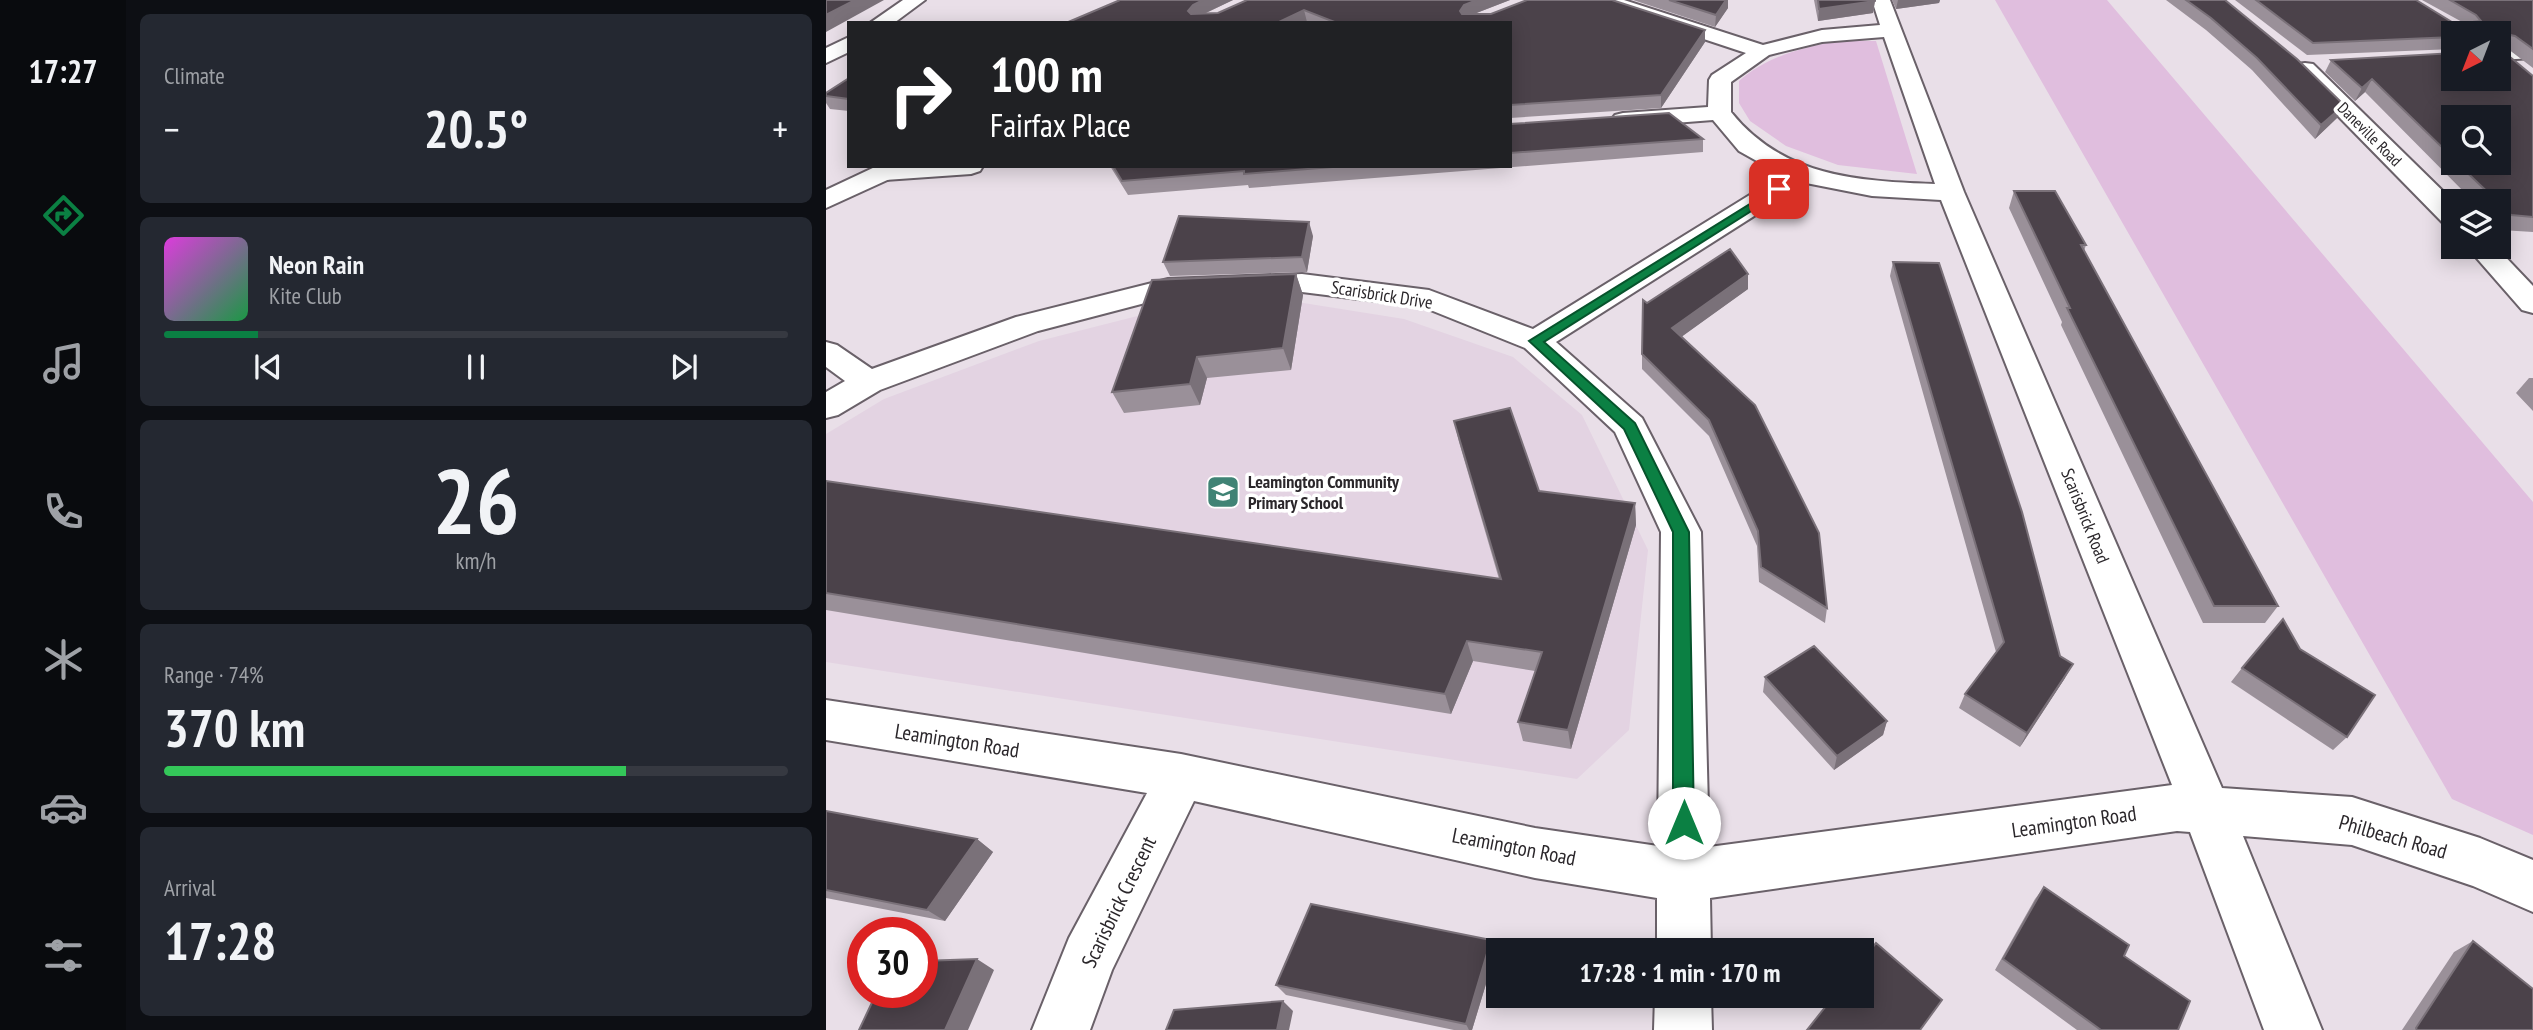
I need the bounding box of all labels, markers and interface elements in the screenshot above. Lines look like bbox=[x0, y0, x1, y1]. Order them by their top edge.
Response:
north arrow bbox=[2441, 21, 2511, 91]
map controls bbox=[2441, 21, 2511, 259]
text: 100 m bbox=[990, 42, 1103, 106]
icon: right bbox=[875, 49, 966, 140]
text: 17:27 bbox=[28, 50, 98, 92]
text: Climate bbox=[164, 61, 225, 90]
text: 20.5° bbox=[424, 95, 528, 162]
street label: Daneville Road bbox=[2334, 98, 2406, 170]
text: − bbox=[164, 104, 180, 153]
text: + bbox=[772, 104, 788, 153]
text: Fairfax Place bbox=[990, 104, 1131, 146]
button: search bbox=[2441, 105, 2511, 175]
pin bbox=[1749, 159, 1809, 219]
icon: arrive bbox=[1760, 170, 1798, 208]
button: layers bbox=[2441, 189, 2511, 259]
icon: directions bbox=[39, 191, 88, 240]
text: Neon Rain bbox=[269, 248, 364, 281]
street label: Scarisbrick Drive bbox=[1330, 275, 1434, 314]
text: Kite Club bbox=[269, 281, 342, 310]
icon: music bbox=[39, 339, 88, 388]
icon: previous bbox=[249, 348, 287, 386]
icon: pause bbox=[457, 348, 495, 386]
icon: next bbox=[665, 348, 703, 386]
text: 26 bbox=[433, 441, 520, 559]
street label: Scarisbrick Road bbox=[2056, 465, 2115, 567]
place label: Leamington Community Primary School bbox=[1248, 470, 1400, 514]
school or university icon: Leamington Community Primary School bbox=[1204, 473, 1242, 511]
icon: phone bbox=[39, 487, 88, 536]
text: km/h bbox=[456, 546, 496, 575]
icon: climate bbox=[39, 635, 88, 684]
text: Range · 74% bbox=[164, 660, 264, 689]
text: 370 km bbox=[164, 694, 305, 761]
street label: Leamington Road bbox=[893, 717, 1021, 764]
icon: car bbox=[39, 783, 88, 832]
position arrow bbox=[1647, 786, 1721, 860]
street label: Leamington Road bbox=[2010, 799, 2138, 844]
street label: Philbeach Road bbox=[2336, 808, 2450, 865]
street label: Leamington Road bbox=[1450, 821, 1578, 872]
street label: Scarisbrick Crescent bbox=[1075, 831, 1162, 972]
text: Arrival bbox=[164, 873, 216, 902]
text: 17:28 bbox=[164, 907, 276, 974]
speed limit sign: 30 bbox=[847, 917, 938, 1008]
icon: filters bbox=[39, 931, 88, 980]
text: 17:28 · 1 min · 170 m bbox=[1580, 956, 1780, 989]

